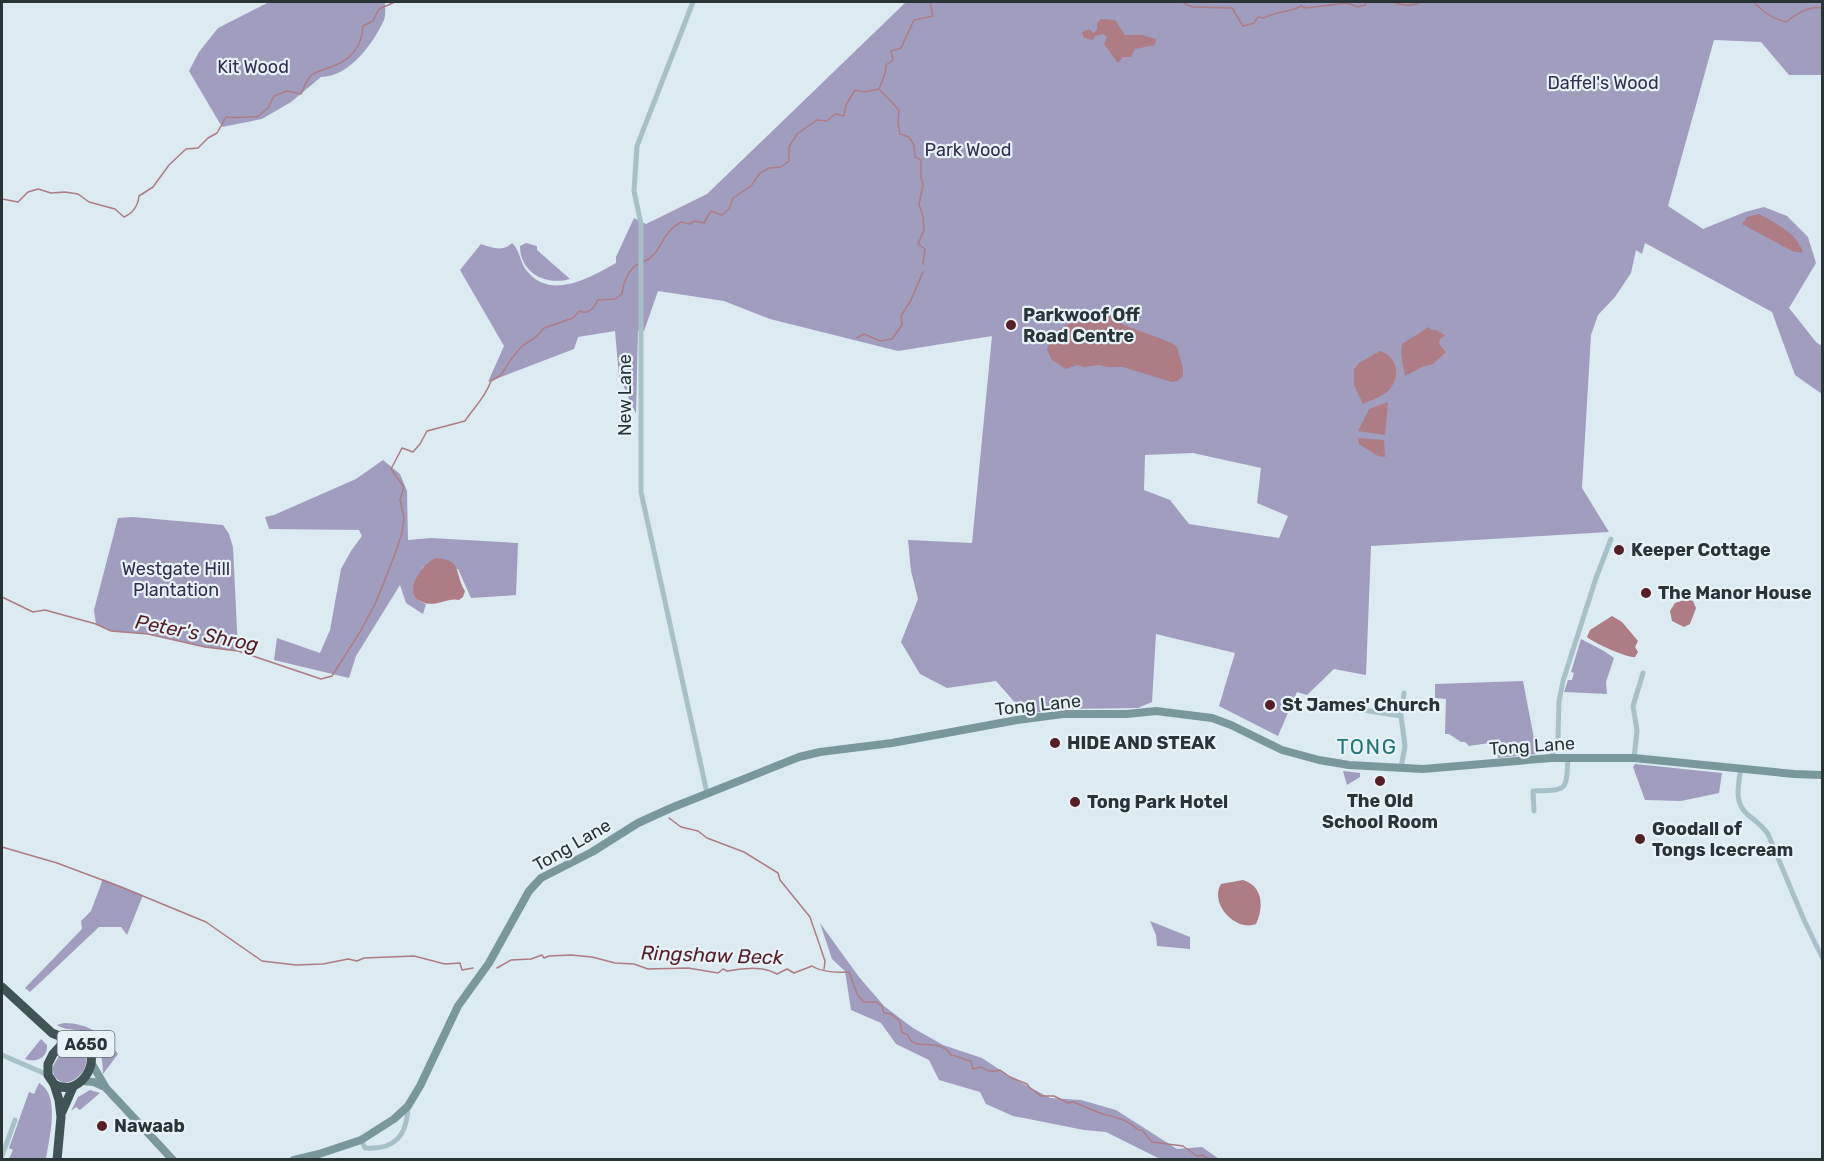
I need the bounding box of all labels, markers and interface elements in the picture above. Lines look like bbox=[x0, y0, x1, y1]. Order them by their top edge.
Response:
park label: Kit Wood bbox=[217, 56, 289, 78]
park label: Daffel's Wood bbox=[1547, 72, 1659, 94]
park label: Park Wood bbox=[925, 139, 1011, 161]
place label: Parkwoof Off Road Centre bbox=[1023, 304, 1140, 347]
marker: Parkwoof Off Road Centre bbox=[1004, 318, 1018, 332]
street label: New Lane bbox=[614, 354, 636, 436]
place label: Keeper Cottage bbox=[1631, 539, 1771, 561]
marker: Keeper Cottage bbox=[1612, 543, 1626, 557]
park label: Westgate Hill Plantation bbox=[122, 558, 230, 601]
place label: The Manor House bbox=[1658, 582, 1812, 604]
marker: The Manor House bbox=[1639, 586, 1653, 600]
water label: Peter's Shrog bbox=[133, 609, 261, 657]
street label: Tong Lane bbox=[994, 690, 1082, 720]
place label: St James' Church bbox=[1282, 694, 1440, 716]
marker: St James' Church bbox=[1263, 698, 1277, 712]
place label: HIDE AND STEAK bbox=[1067, 732, 1216, 754]
street label: Tong Lane bbox=[1488, 732, 1576, 760]
district label: TONG bbox=[1337, 734, 1397, 759]
marker: HIDE AND STEAK bbox=[1048, 736, 1062, 750]
marker: The Old School Room bbox=[1373, 774, 1387, 788]
place label: The Old School Room bbox=[1322, 790, 1438, 833]
place label: Tong Park Hotel bbox=[1087, 791, 1228, 813]
marker: Tong Park Hotel bbox=[1068, 795, 1082, 809]
street label: Tong Lane bbox=[529, 814, 615, 876]
place label: Goodall of Tongs Icecream bbox=[1652, 818, 1793, 861]
marker: Goodall of Tongs Icecream bbox=[1633, 832, 1647, 846]
water label: Ringshaw Beck bbox=[640, 941, 784, 970]
road number: A650 bbox=[58, 1031, 115, 1057]
place label: Nawaab bbox=[114, 1115, 185, 1137]
marker: Nawaab bbox=[95, 1119, 109, 1133]

